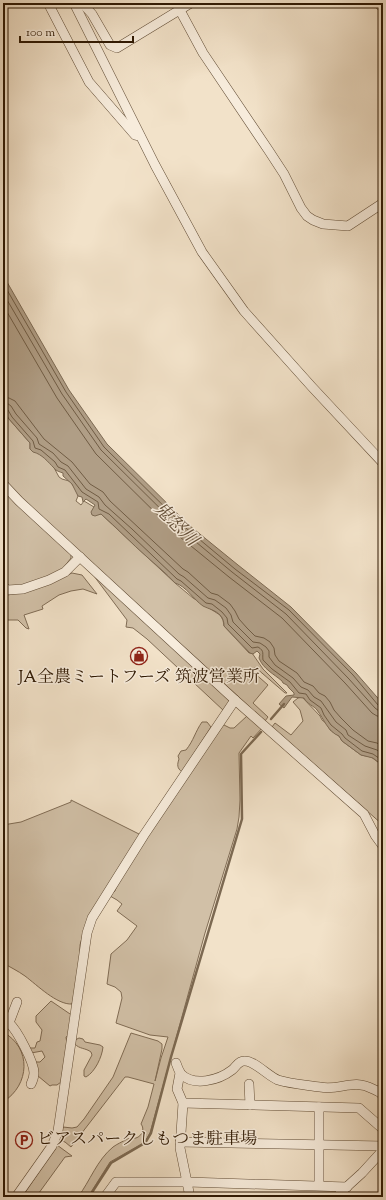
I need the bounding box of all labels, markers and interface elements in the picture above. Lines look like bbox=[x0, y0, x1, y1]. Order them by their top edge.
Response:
scale bar bbox=[20, 18, 133, 44]
text: 100 m bbox=[26, 24, 55, 42]
water label: 鬼怒川 bbox=[147, 497, 205, 555]
shop icon: JA全農ミートフーズ 筑波営業所 bbox=[129, 646, 149, 666]
place label: JA全農ミートフーズ 筑波営業所 bbox=[17, 666, 260, 690]
place label: ビアスパークしもつま駐車場 bbox=[37, 1128, 257, 1152]
parking icon: ビアスパークしもつま駐車場 bbox=[14, 1130, 34, 1150]

